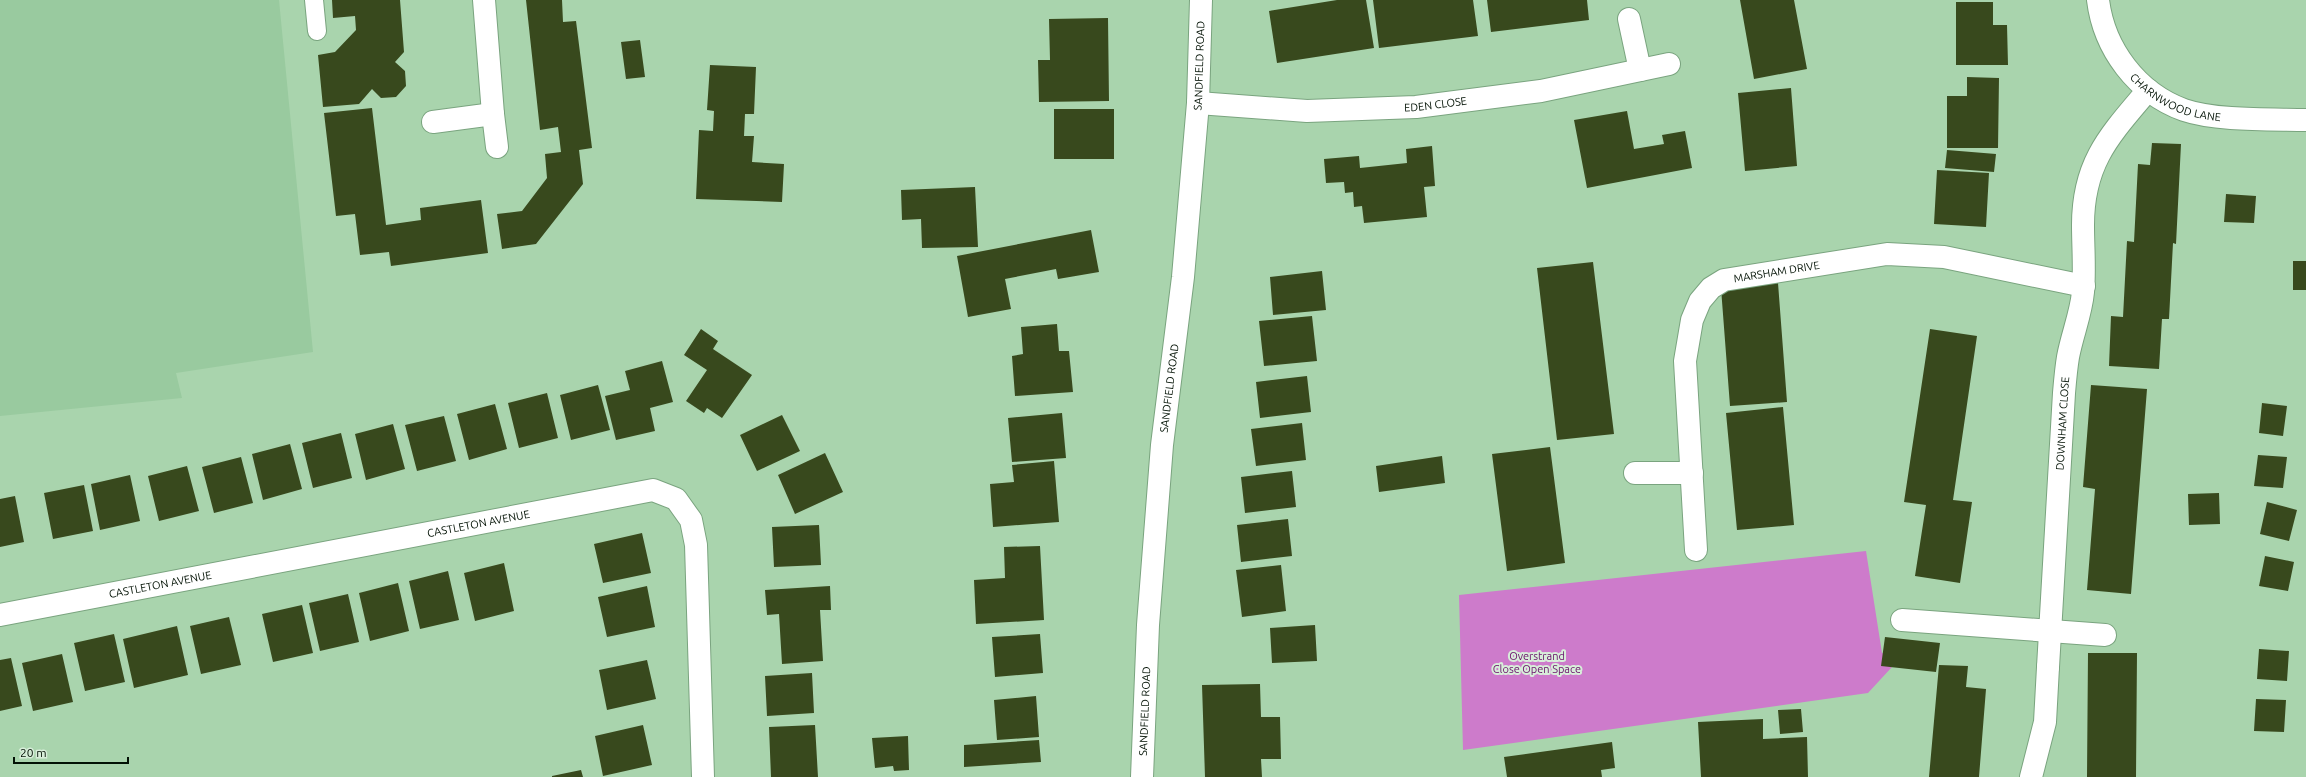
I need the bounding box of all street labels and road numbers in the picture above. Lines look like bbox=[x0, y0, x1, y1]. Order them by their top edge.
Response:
street label: SANDFIELD ROAD bbox=[1191, 21, 1206, 111]
street label: CHARNWOOD LANE bbox=[2128, 71, 2222, 123]
street label: EDEN CLOSE bbox=[1404, 95, 1467, 113]
street label: MARSHAM DRIVE bbox=[1733, 259, 1820, 284]
street label: SANDFIELD ROAD bbox=[1158, 343, 1181, 433]
street label: DOWNHAM CLOSE bbox=[2054, 376, 2071, 471]
street label: CASTLETON AVENUE bbox=[426, 508, 531, 539]
street label: CASTLETON AVENUE bbox=[108, 569, 212, 600]
street label: SANDFIELD ROAD bbox=[1137, 666, 1152, 756]

